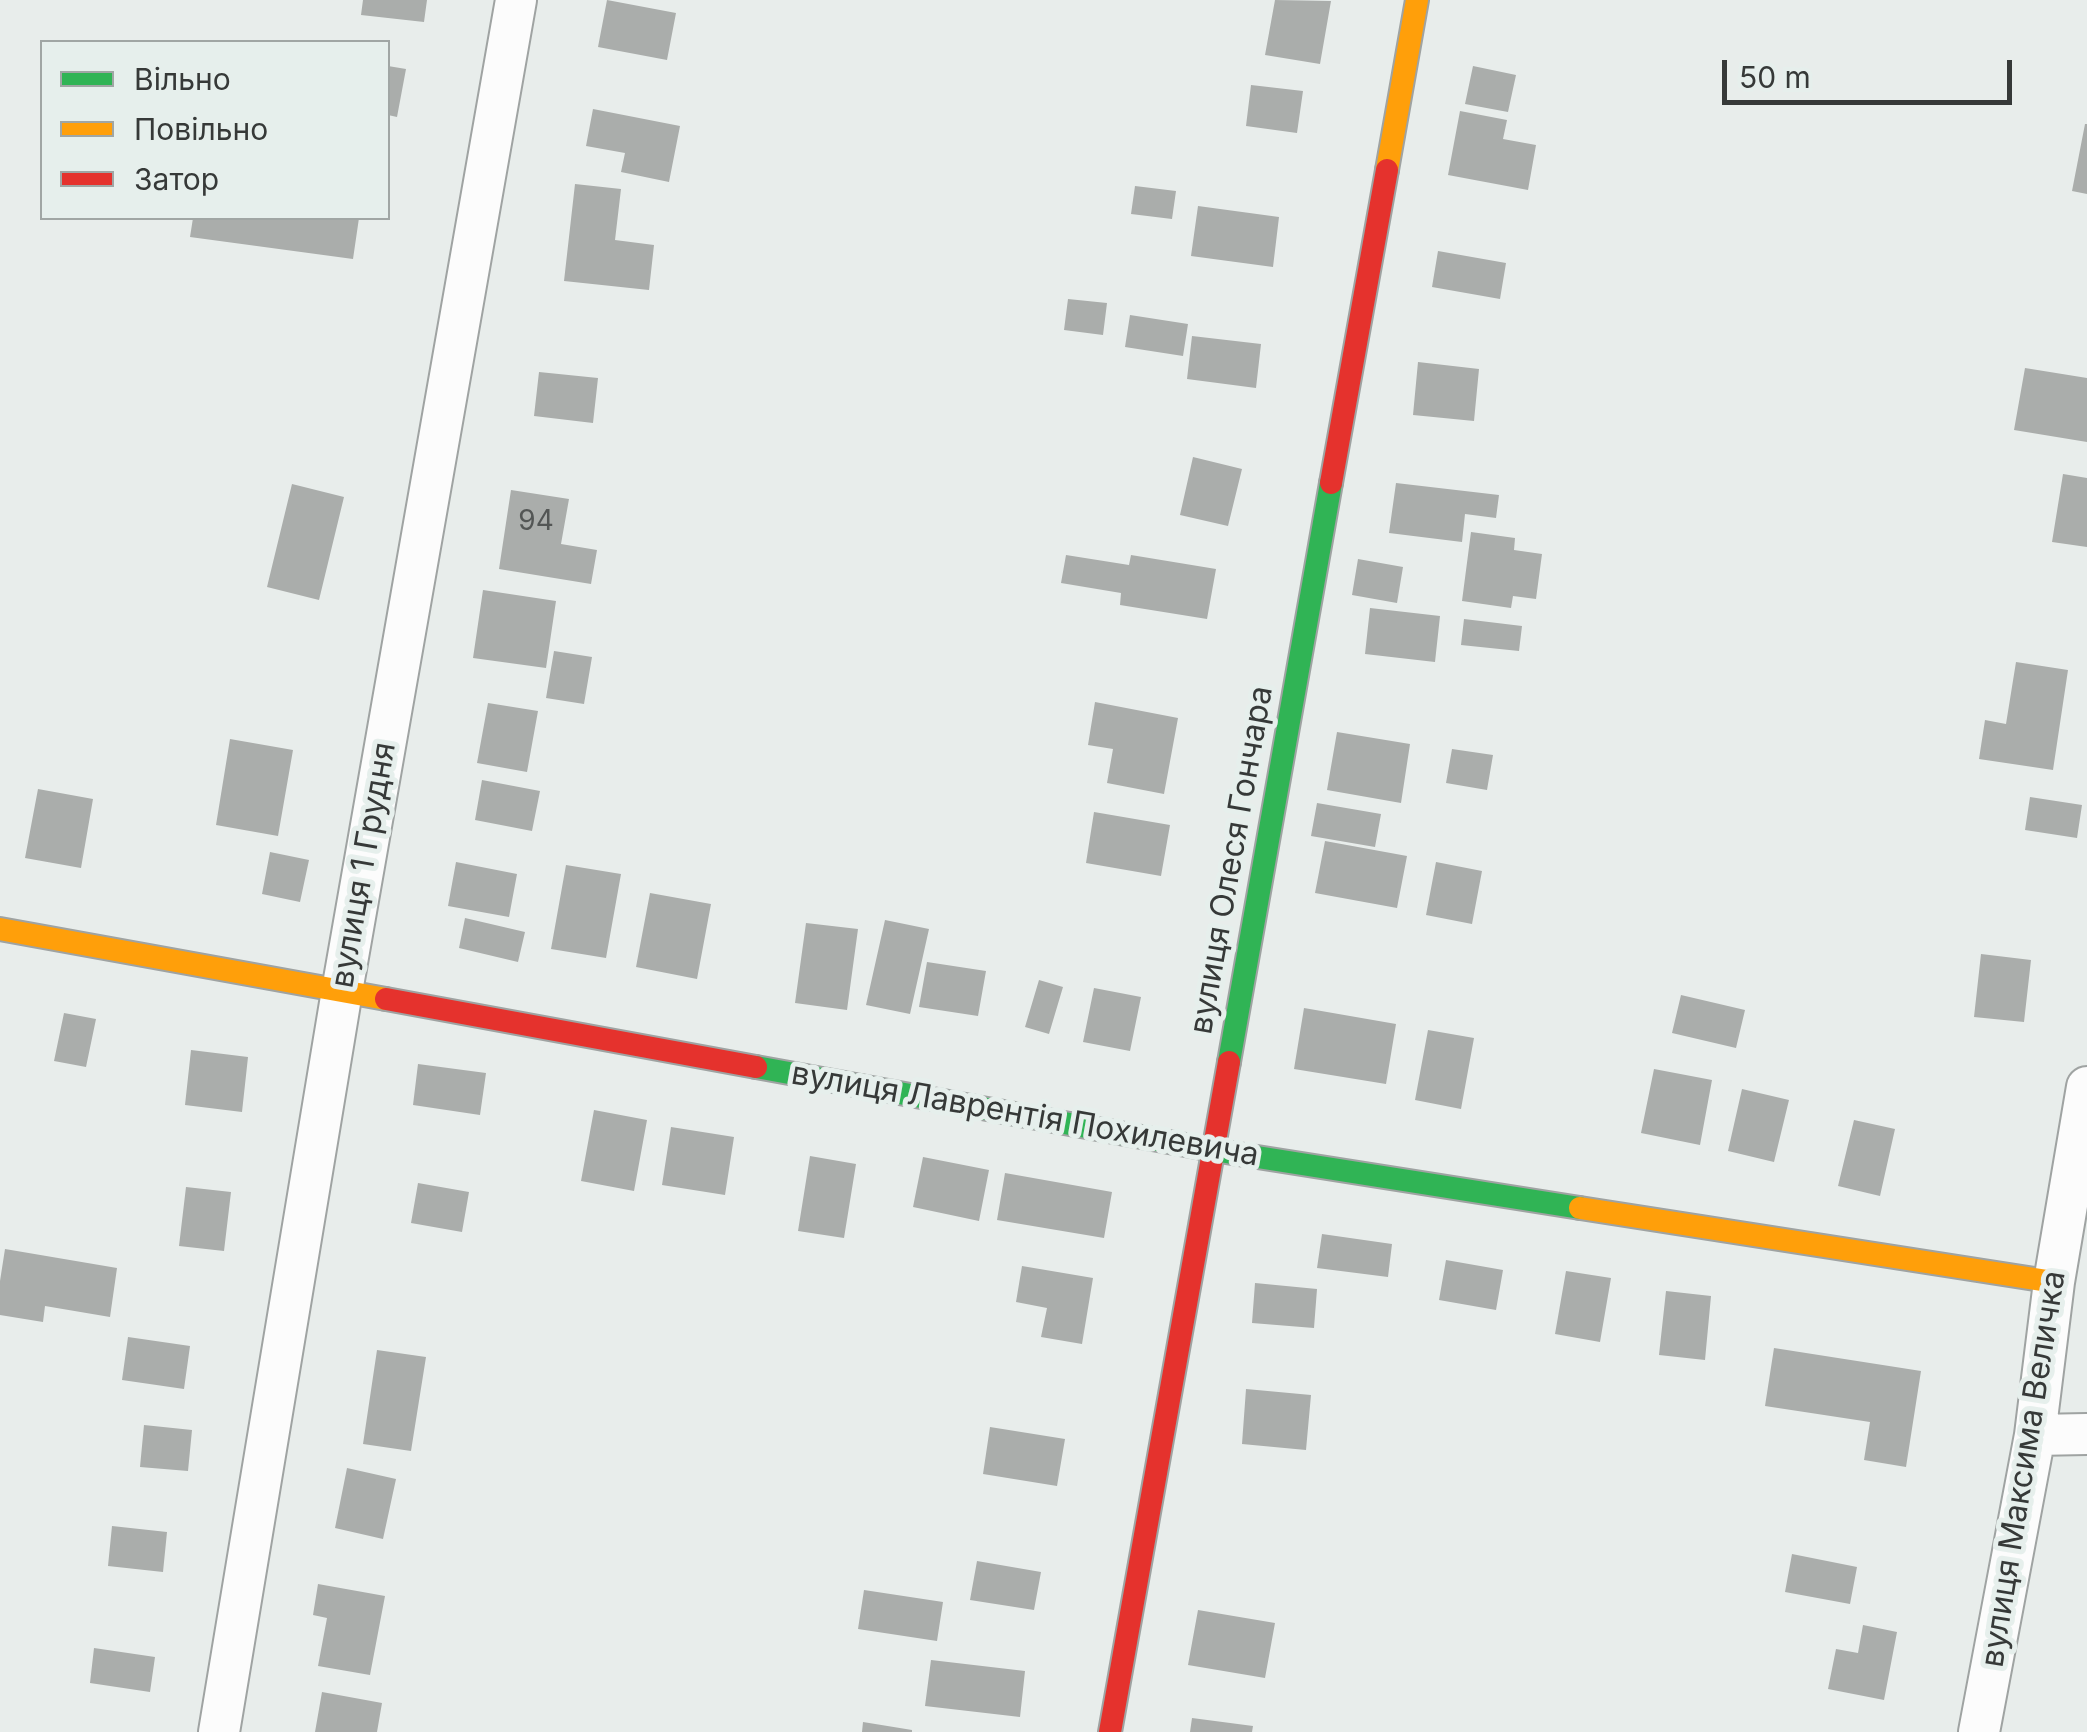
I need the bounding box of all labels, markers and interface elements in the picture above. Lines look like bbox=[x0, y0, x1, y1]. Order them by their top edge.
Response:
legend bbox=[40, 40, 390, 220]
scale bar bbox=[1727, 40, 2017, 102]
text: 50 m bbox=[1739, 59, 1811, 95]
text: Вільно bbox=[134, 61, 231, 97]
text: Повільно bbox=[134, 111, 268, 147]
text: Затор bbox=[134, 161, 219, 197]
house number: 94 bbox=[518, 505, 554, 539]
street label: вулиця Олеся Гончара bbox=[1182, 683, 1282, 1037]
street label: вулиця 1 Грудня bbox=[323, 739, 405, 991]
street label: вулиця Лаврентія Похилевича bbox=[788, 1055, 1262, 1175]
street label: вулиця Максима Величка bbox=[1974, 1268, 2074, 1670]

